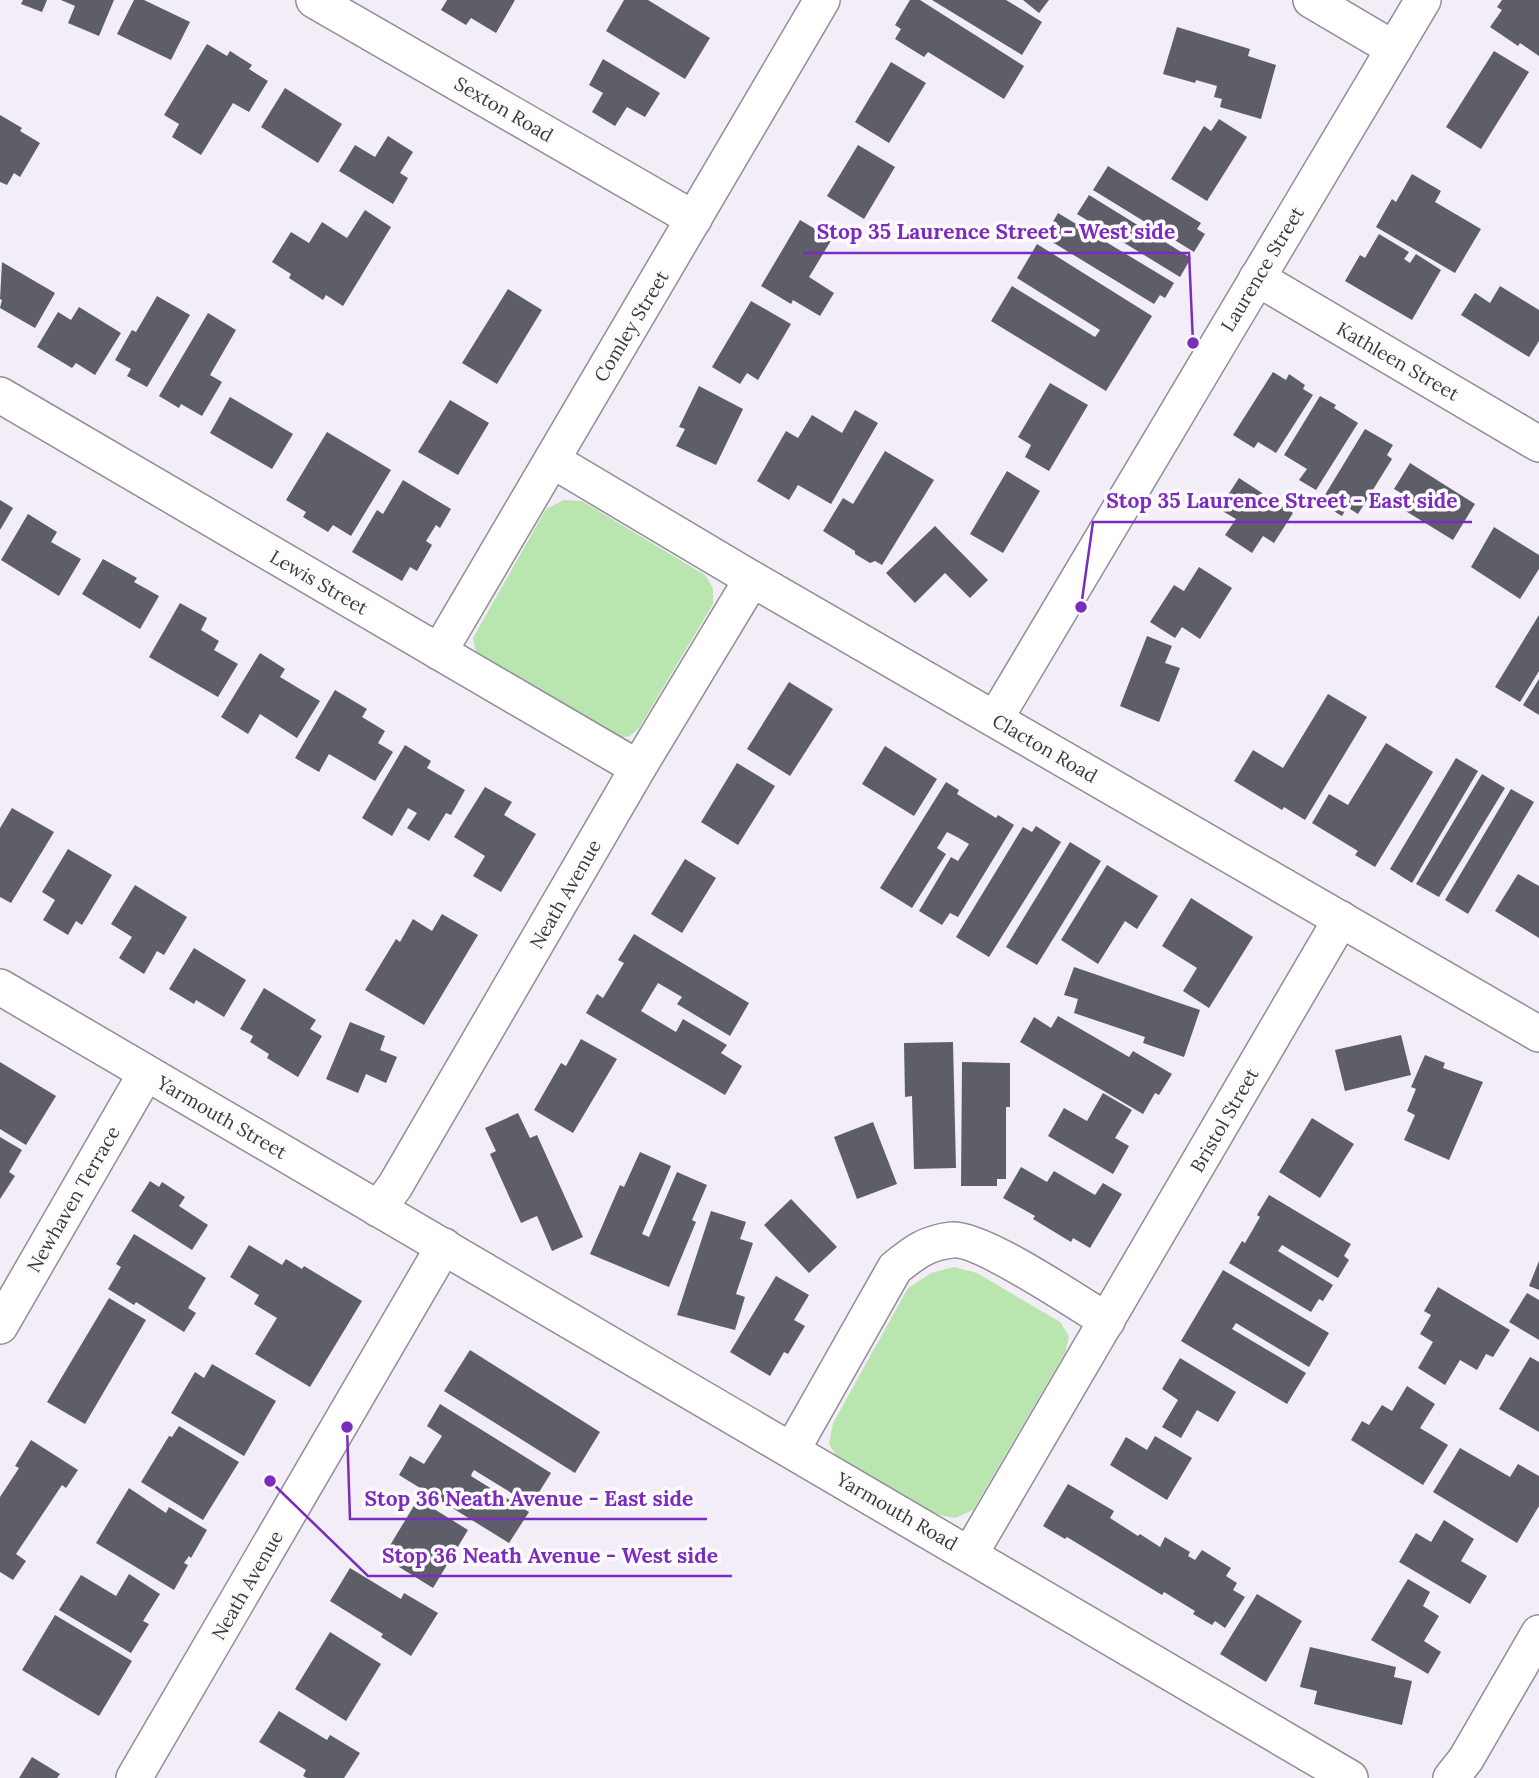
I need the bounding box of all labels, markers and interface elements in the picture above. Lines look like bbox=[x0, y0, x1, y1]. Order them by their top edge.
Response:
street label: Sexton Road bbox=[450, 71, 558, 147]
street label: Laurence Street bbox=[1215, 202, 1309, 336]
callout: Stop 35 Laurence Street - West side bbox=[803, 211, 1189, 253]
text: Stop 35 Laurence Street - West side bbox=[817, 218, 1175, 245]
street label: Comley Street bbox=[588, 265, 674, 386]
street label: Kathleen Street bbox=[1332, 316, 1464, 406]
callout: Stop 35 Laurence Street - East side bbox=[1093, 480, 1472, 522]
text: Stop 35 Laurence Street - East side bbox=[1106, 487, 1458, 514]
street label: Lewis Street bbox=[266, 544, 373, 620]
street label: Clacton Road bbox=[988, 708, 1102, 788]
street label: Neath Avenue bbox=[524, 835, 606, 953]
street label: Bristol Street bbox=[1184, 1063, 1264, 1176]
street label: Yarmouth Street bbox=[152, 1070, 292, 1164]
street label: Newhaven Terrace bbox=[21, 1122, 125, 1276]
street label: Yarmouth Road bbox=[831, 1466, 962, 1555]
callout: Stop 36 Neath Avenue - East side bbox=[350, 1477, 707, 1519]
text: Stop 36 Neath Avenue - East side bbox=[365, 1485, 693, 1512]
street label: Neath Avenue bbox=[206, 1526, 288, 1644]
callout: Stop 36 Neath Avenue - West side bbox=[368, 1534, 732, 1576]
text: Stop 36 Neath Avenue - West side bbox=[382, 1542, 718, 1569]

